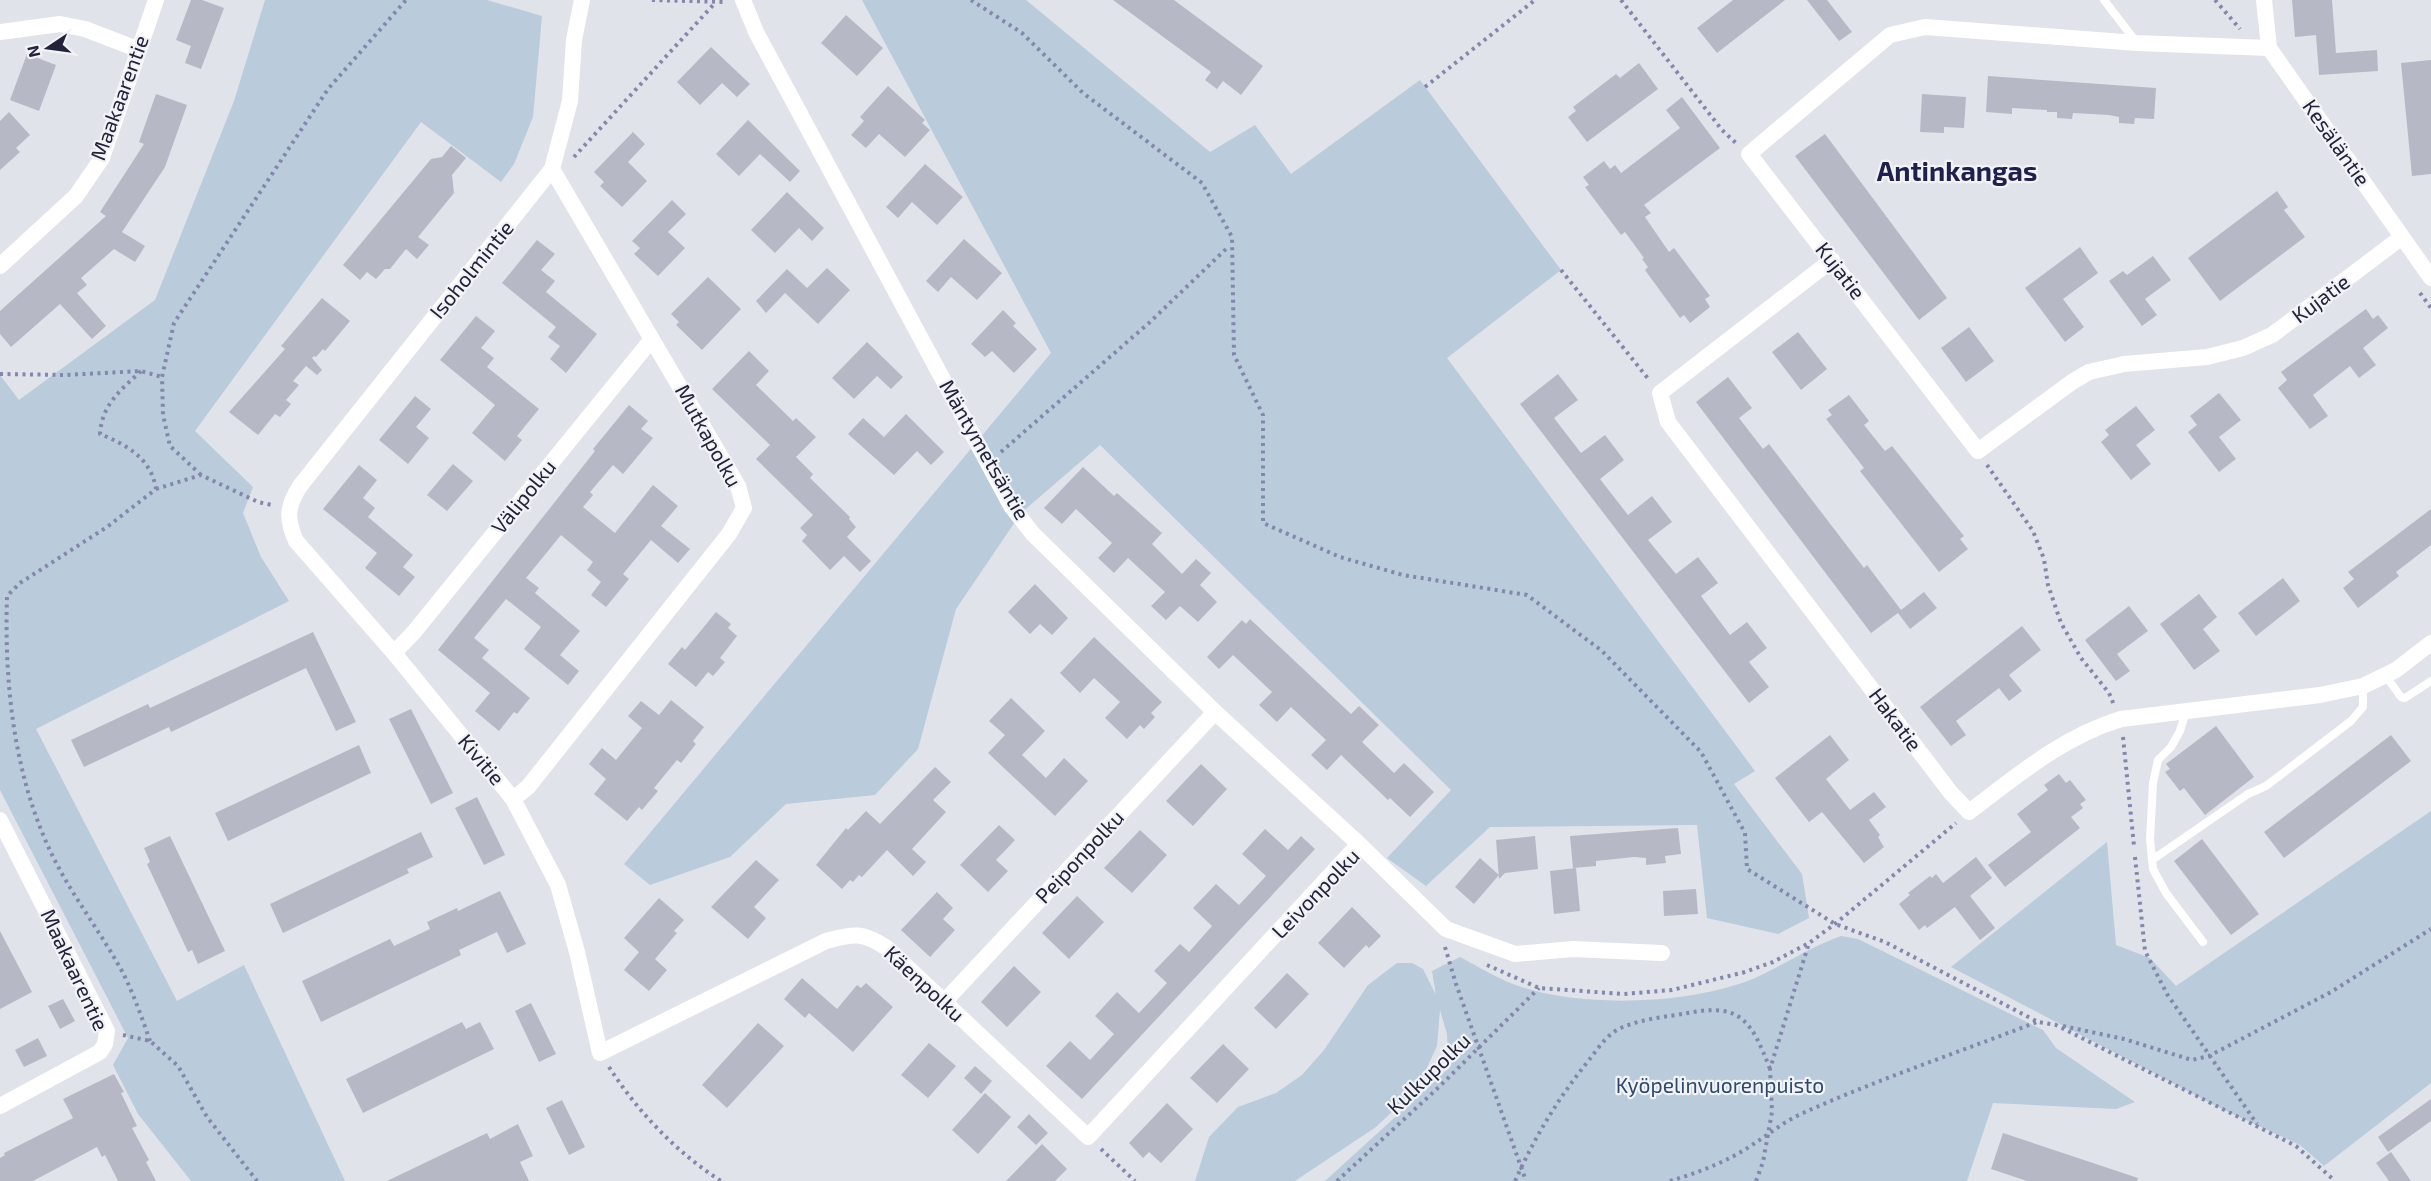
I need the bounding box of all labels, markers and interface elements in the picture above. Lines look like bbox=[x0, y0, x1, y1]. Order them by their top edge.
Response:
north arrow bbox=[18, 18, 78, 78]
street label: Maakaarentie bbox=[84, 32, 153, 163]
text: N bbox=[22, 44, 43, 59]
street label: Kesäläntie bbox=[2298, 94, 2376, 190]
district label: Antinkangas bbox=[1877, 154, 2037, 186]
street label: Isoholmintie bbox=[424, 215, 518, 323]
street label: Kujatie bbox=[1810, 237, 1871, 304]
street label: Kujatie bbox=[2286, 268, 2354, 328]
street label: Mäntymetsäntie bbox=[935, 375, 1036, 524]
street label: Mutkapolku bbox=[671, 380, 748, 491]
street label: Välipolku bbox=[485, 454, 560, 538]
street label: Hakatie bbox=[1864, 683, 1928, 755]
street label: Kivitie bbox=[454, 729, 511, 789]
street label: Peiponpolku bbox=[1030, 804, 1128, 908]
street label: Leivonpolku bbox=[1266, 843, 1364, 943]
street label: Maakaarentie bbox=[36, 905, 114, 1034]
street label: Käenpolku bbox=[880, 940, 970, 1026]
street label: Kulkupolku bbox=[1381, 1027, 1475, 1119]
park label: Kyöpelinvuorenpuisto bbox=[1616, 1072, 1824, 1097]

